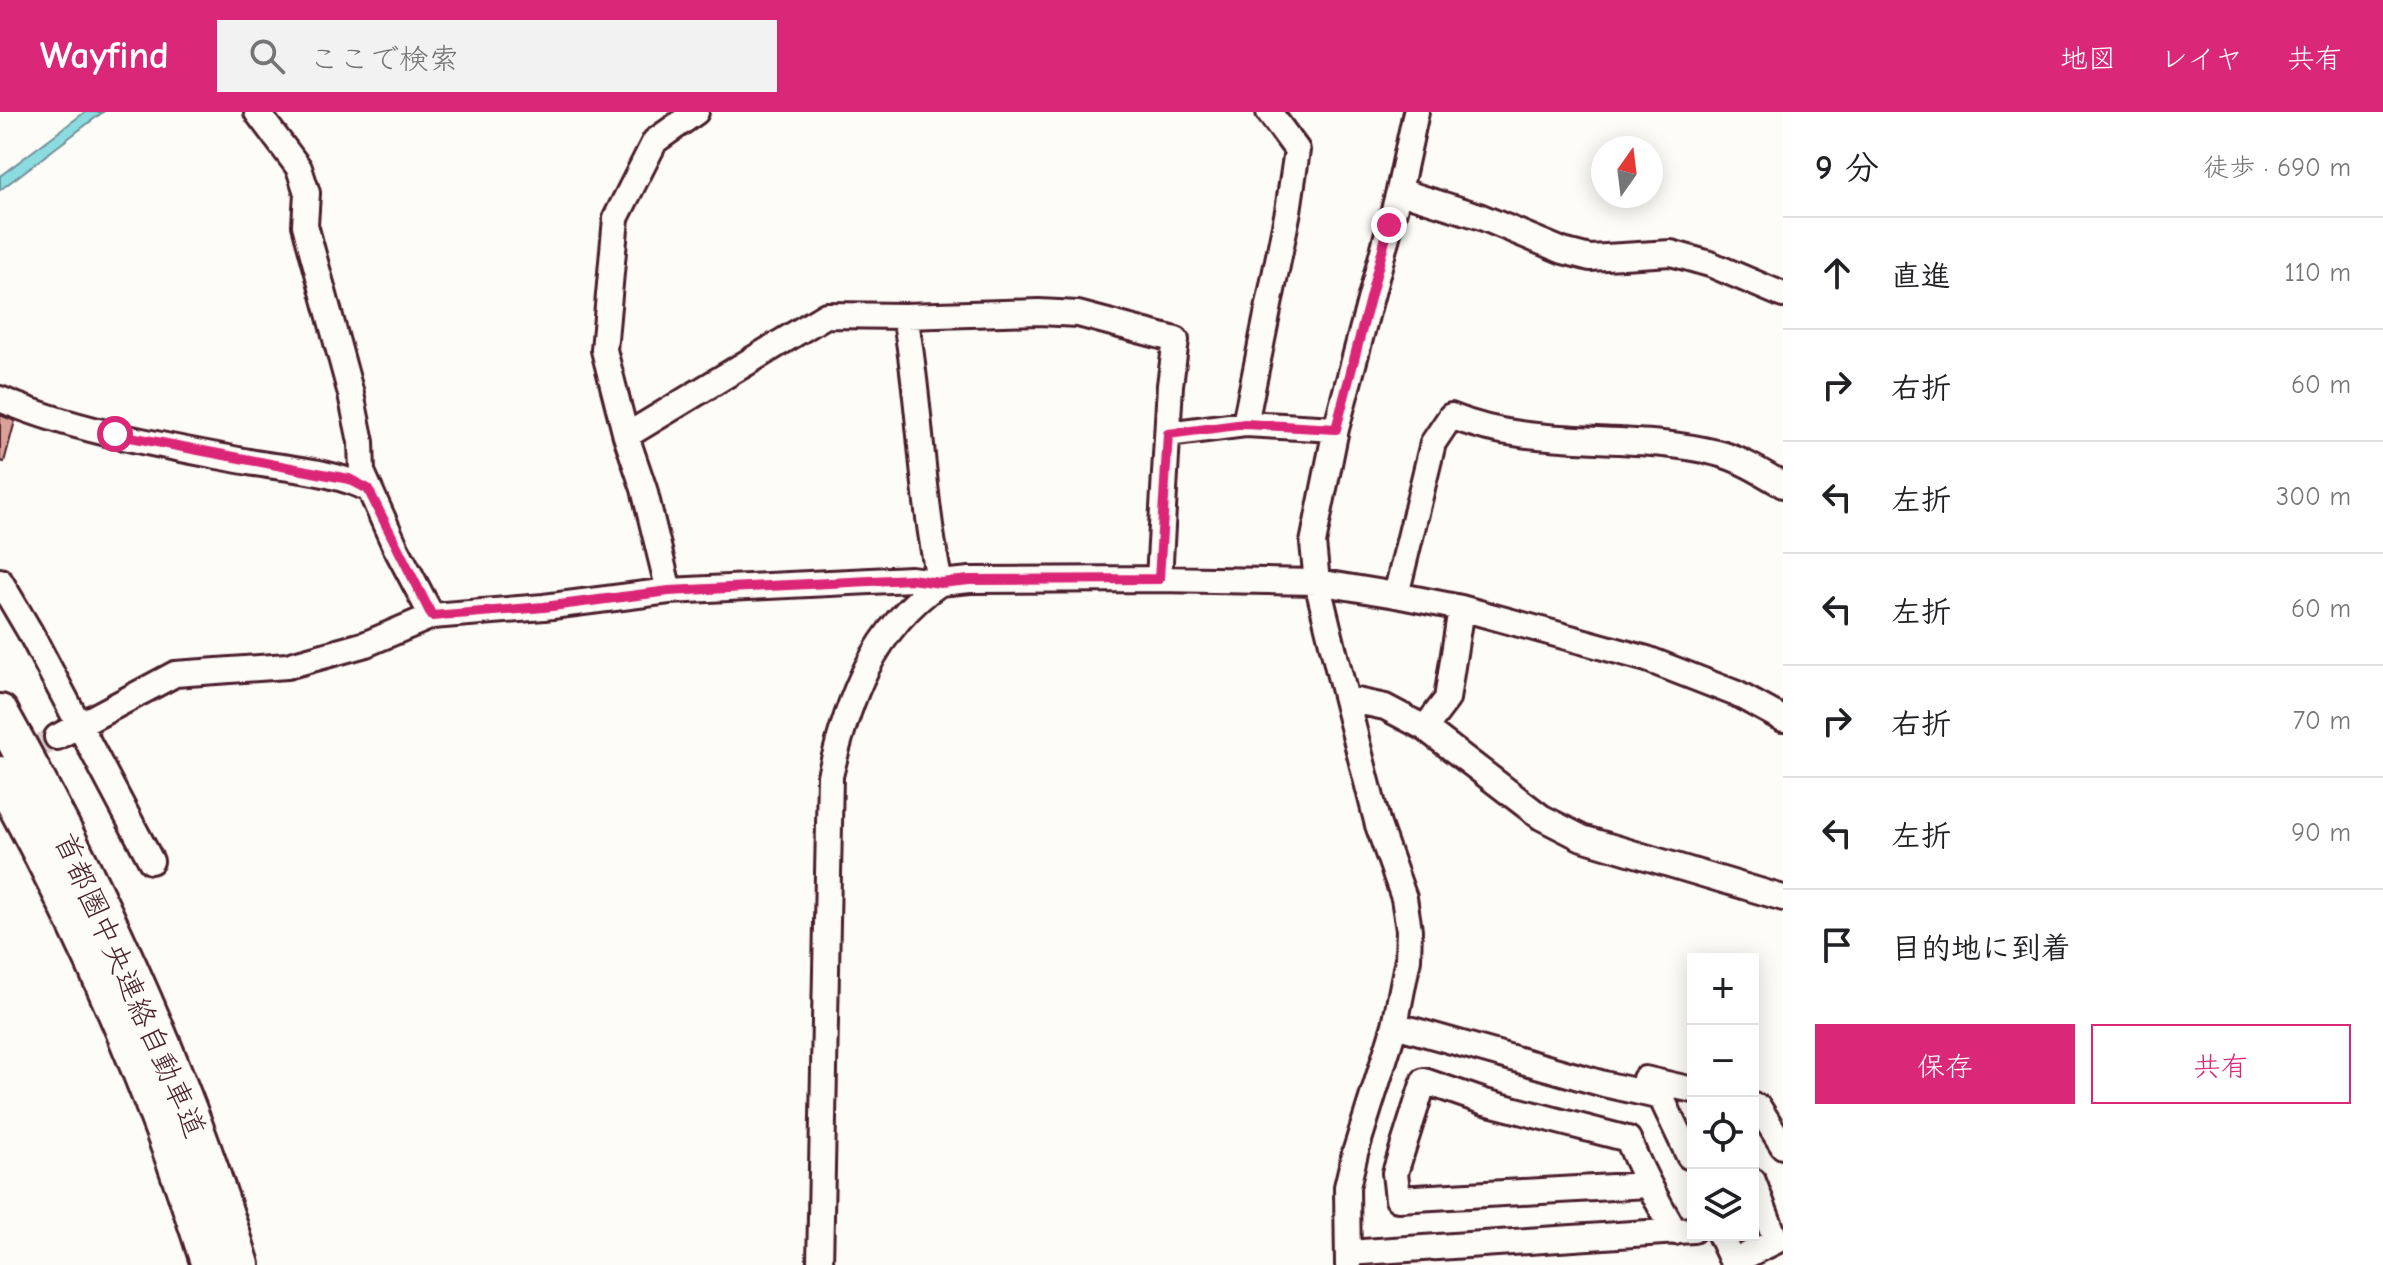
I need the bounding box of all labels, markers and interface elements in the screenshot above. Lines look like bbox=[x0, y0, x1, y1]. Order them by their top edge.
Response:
search box bbox=[217, 20, 777, 92]
text: Wayfind bbox=[40, 34, 169, 78]
icon: search bbox=[245, 34, 289, 78]
text: ここで検索 bbox=[309, 42, 459, 77]
text: 地図 bbox=[2060, 43, 2116, 75]
text: レイヤ bbox=[2160, 43, 2243, 75]
text: 共有 bbox=[2287, 43, 2343, 75]
north arrow bbox=[1591, 136, 1663, 208]
text: 9 分 bbox=[1815, 148, 1879, 188]
text: 徒歩 · 690 m bbox=[2203, 153, 2351, 183]
route end bbox=[1371, 207, 1407, 243]
icon: ahead bbox=[1815, 251, 1859, 295]
text: 110 m bbox=[2284, 258, 2351, 288]
text: 直進 bbox=[1891, 259, 1951, 294]
icon: right bbox=[1815, 363, 1859, 407]
text: 60 m bbox=[2291, 370, 2351, 400]
text: 右折 bbox=[1891, 371, 1951, 406]
route start bbox=[97, 416, 133, 452]
icon: left bbox=[1815, 475, 1859, 519]
text: 300 m bbox=[2276, 482, 2351, 512]
text: 左折 bbox=[1891, 483, 1951, 518]
icon: left bbox=[1815, 587, 1859, 631]
text: 60 m bbox=[2291, 594, 2351, 624]
text: 左折 bbox=[1891, 595, 1951, 630]
icon: right bbox=[1815, 699, 1859, 743]
text: 70 m bbox=[2293, 706, 2351, 736]
text: 右折 bbox=[1891, 707, 1951, 742]
icon: left bbox=[1815, 811, 1859, 855]
text: 90 m bbox=[2291, 818, 2351, 848]
text: 左折 bbox=[1891, 819, 1951, 854]
street label: 首都圏中央連絡自動車道 bbox=[46, 827, 213, 1143]
icon: arrive bbox=[1815, 923, 1859, 967]
text: 目的地に到着 bbox=[1891, 931, 2071, 966]
map controls bbox=[1687, 953, 1759, 1241]
button: + bbox=[1687, 953, 1759, 1025]
button: 保存 bbox=[1815, 1024, 2075, 1104]
button: 共有 bbox=[2091, 1024, 2351, 1104]
button: − bbox=[1687, 1025, 1759, 1097]
button: locate bbox=[1687, 1097, 1759, 1169]
button: layers bbox=[1687, 1169, 1759, 1241]

